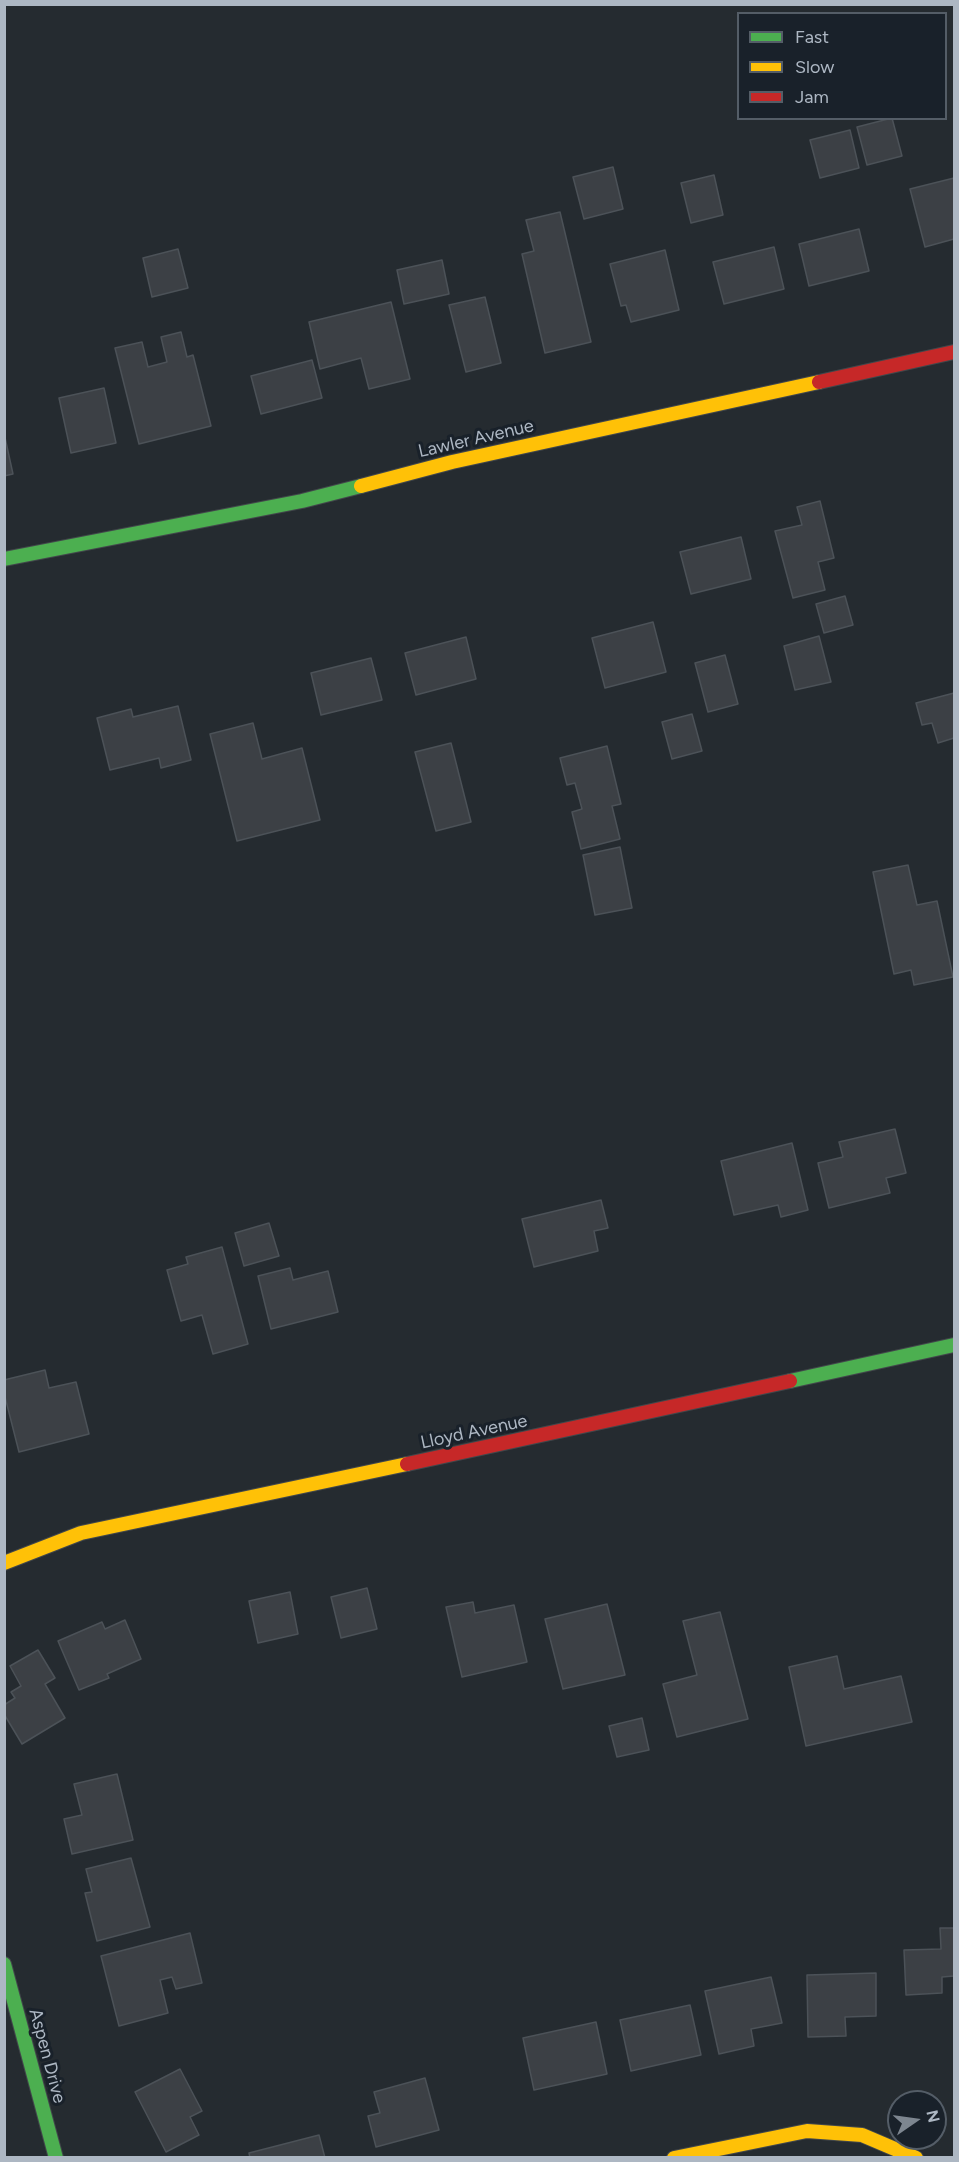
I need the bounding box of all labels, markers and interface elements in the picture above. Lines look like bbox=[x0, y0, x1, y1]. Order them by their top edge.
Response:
legend bbox=[737, 12, 947, 120]
text: Fast bbox=[795, 26, 829, 48]
text: Slow bbox=[795, 56, 834, 78]
text: Jam bbox=[795, 86, 829, 108]
street label: Lawler Avenue bbox=[416, 415, 536, 463]
street label: Lloyd Avenue bbox=[419, 1410, 529, 1454]
street label: Aspen Drive bbox=[24, 2006, 70, 2106]
north arrow bbox=[887, 2090, 947, 2150]
text: N bbox=[922, 2108, 944, 2124]

